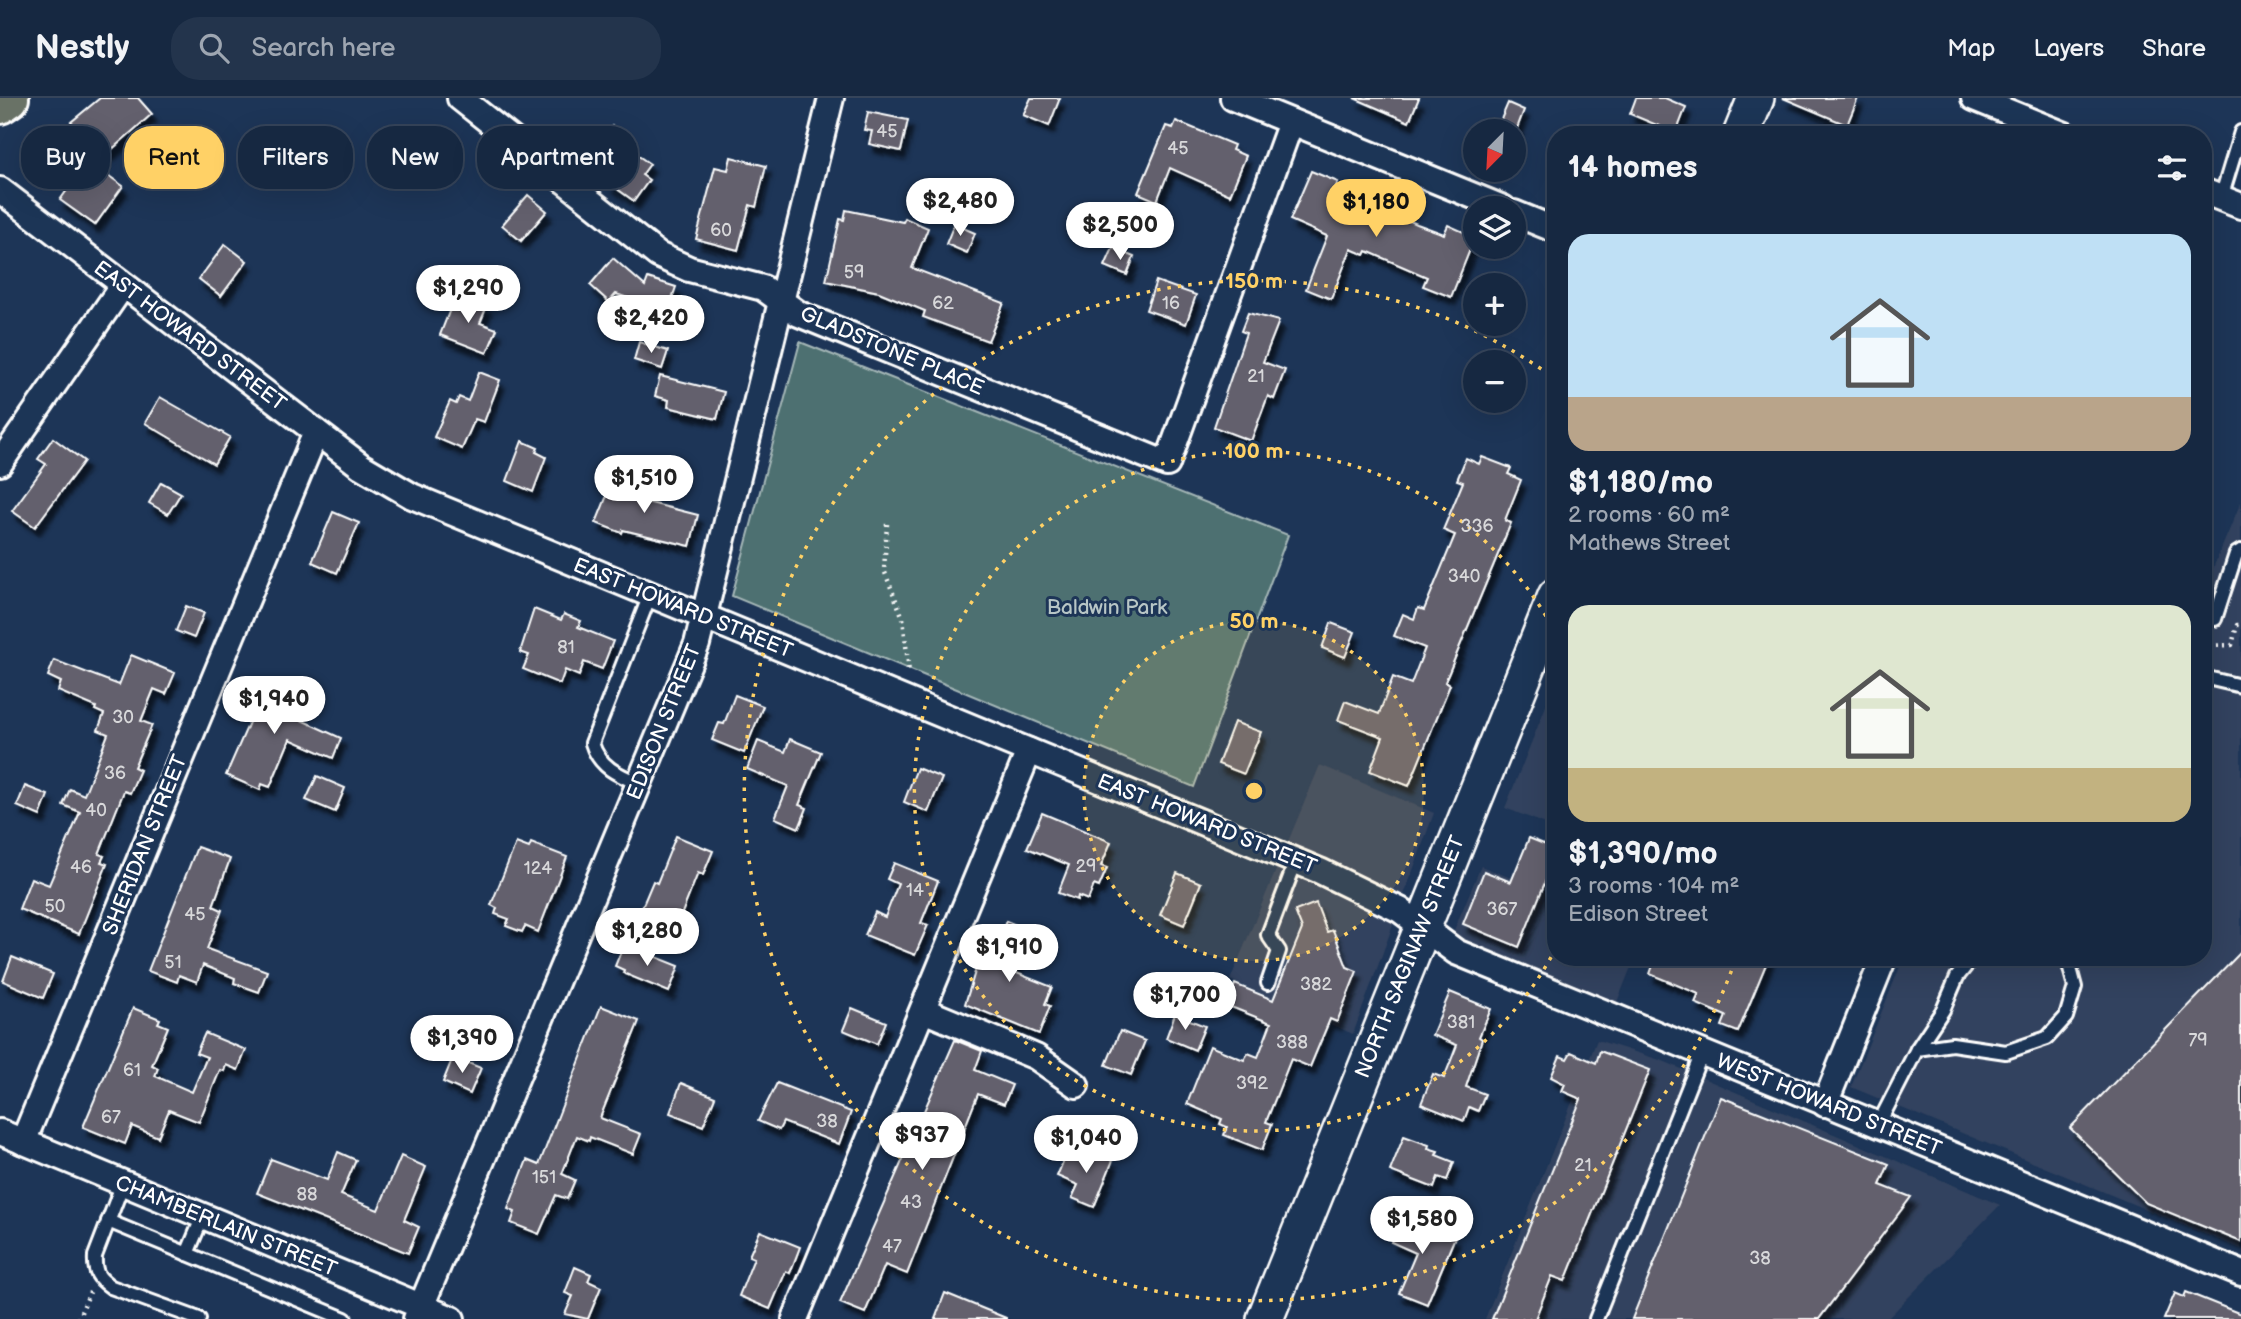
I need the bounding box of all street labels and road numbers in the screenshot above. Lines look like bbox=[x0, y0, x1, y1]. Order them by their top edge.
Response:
street label: EAST HOWARD STREET bbox=[89, 256, 291, 417]
street label: GLADSTONE PLACE bbox=[796, 301, 988, 401]
street label: EAST HOWARD STREET bbox=[570, 553, 797, 664]
street label: EDISON STREET bbox=[621, 640, 707, 803]
street label: SHERIDAN STREET bbox=[97, 751, 193, 939]
street label: EAST HOWARD STREET bbox=[1094, 769, 1321, 880]
street label: NORTH SAGINAW STREET bbox=[1350, 832, 1470, 1082]
street label: WEST HOWARD STREET bbox=[1713, 1048, 1945, 1162]
street label: CHAMBERLAIN STREET bbox=[111, 1170, 341, 1282]

